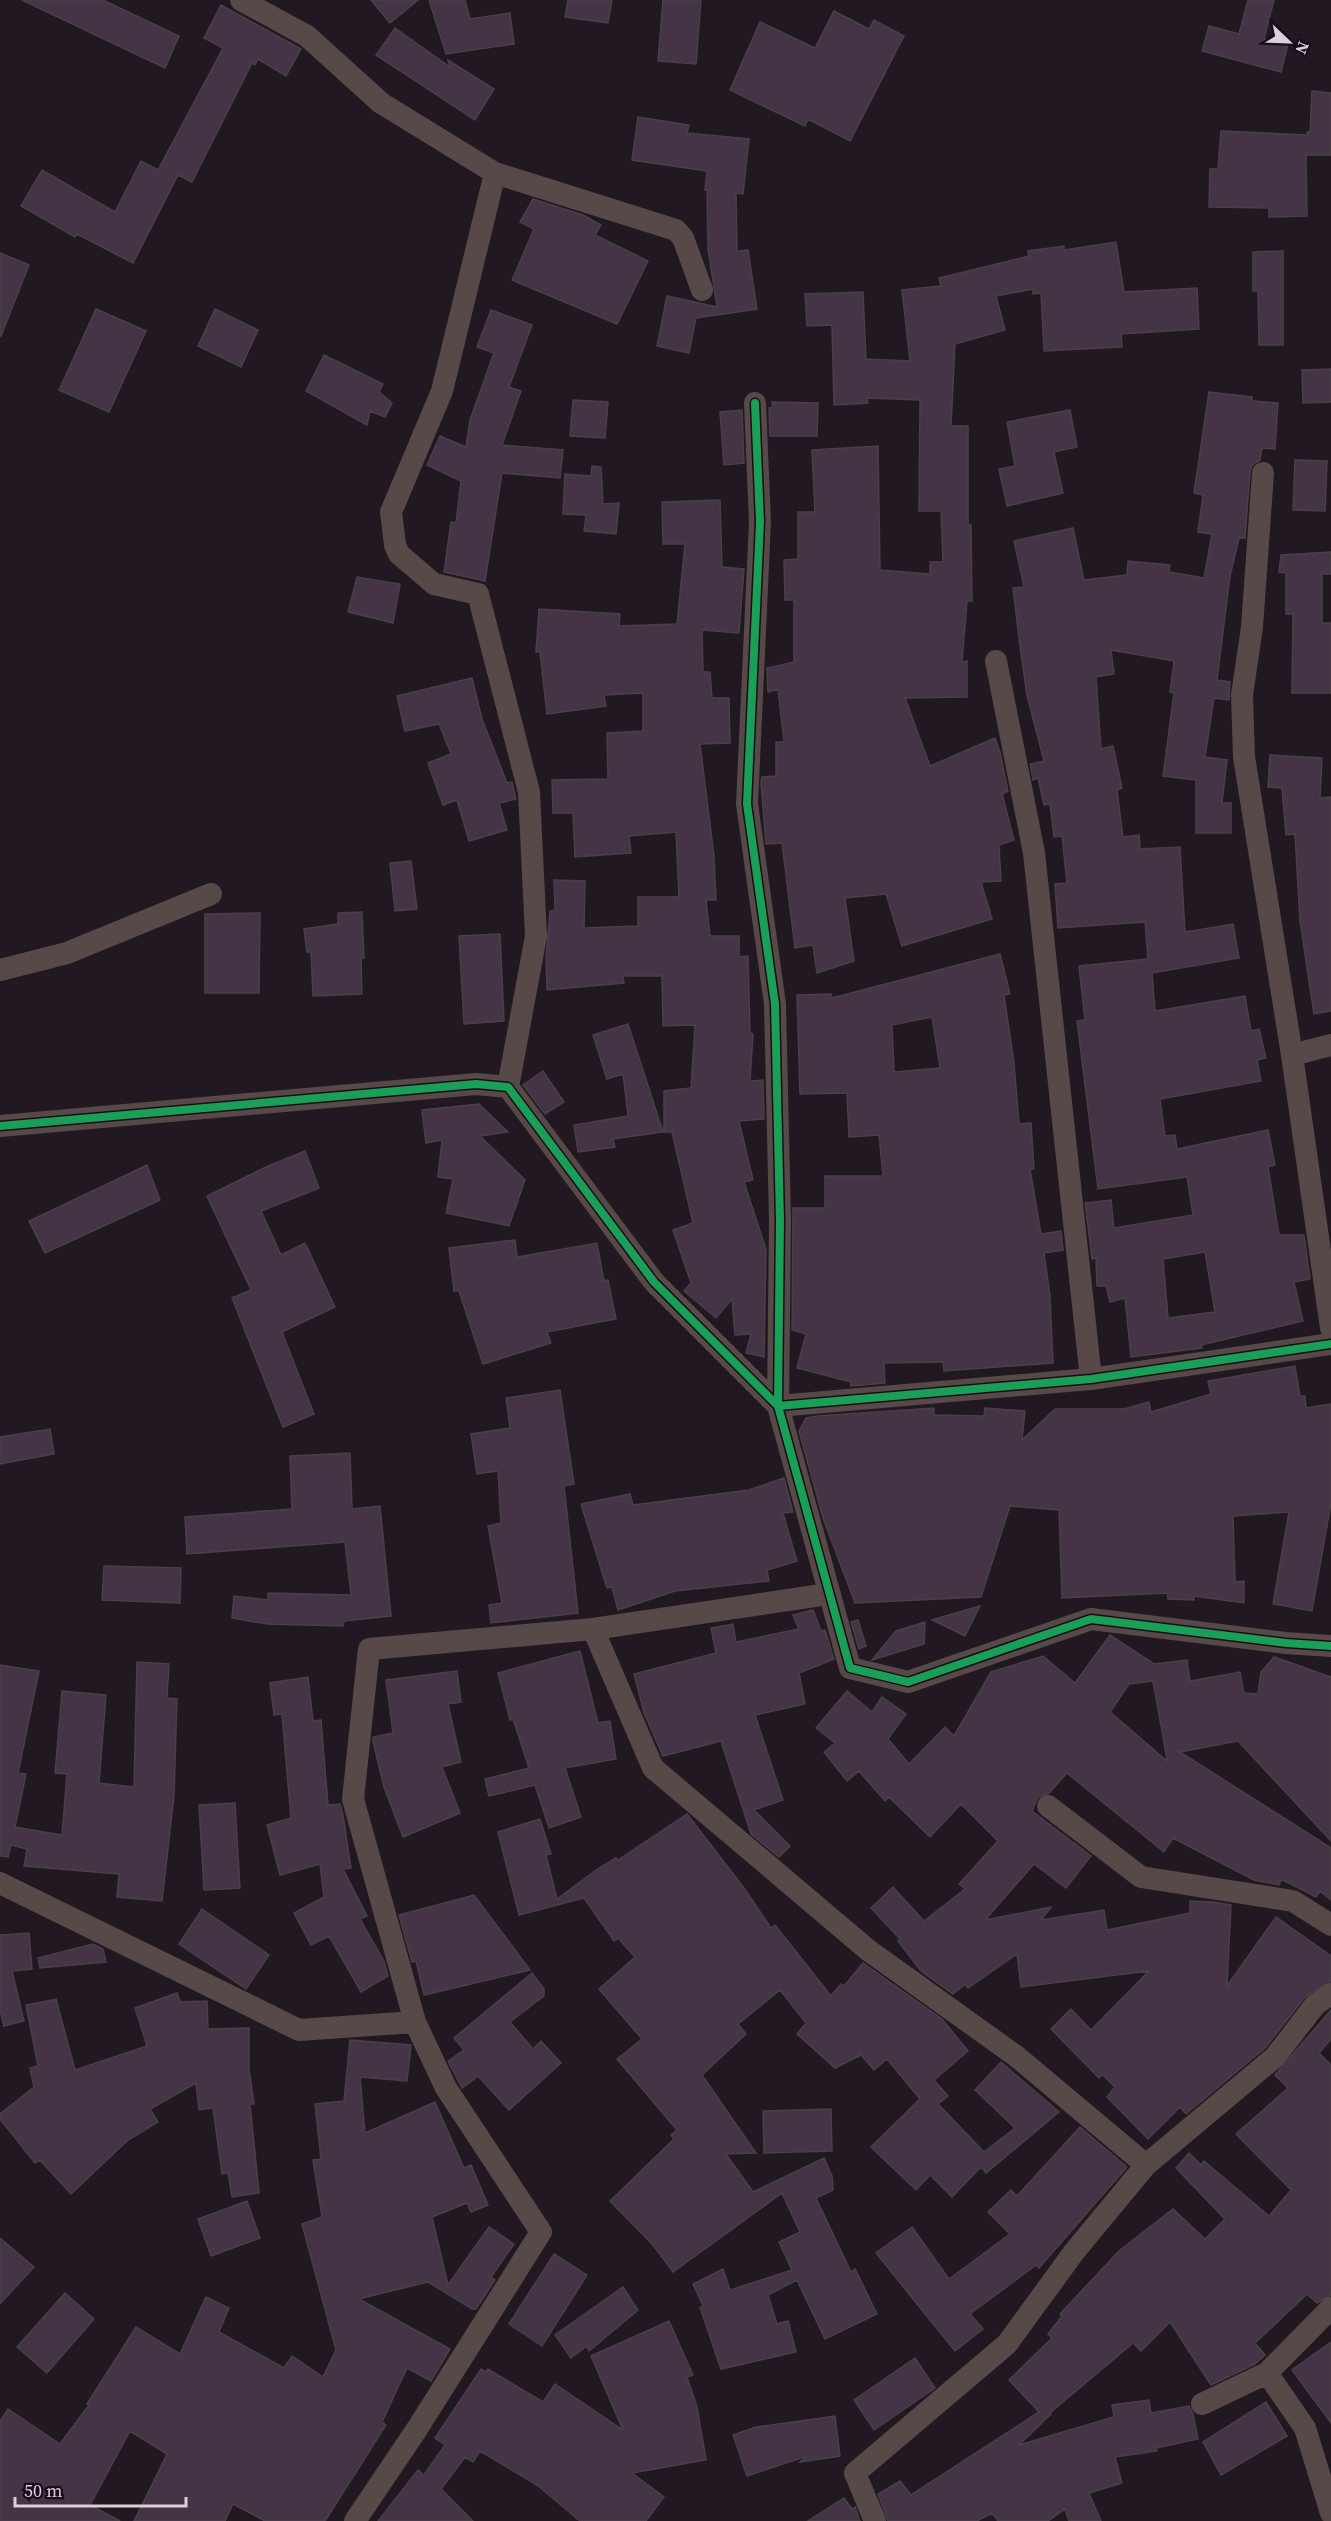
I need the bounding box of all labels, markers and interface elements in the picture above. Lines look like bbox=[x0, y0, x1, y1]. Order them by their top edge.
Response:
north arrow bbox=[1259, 12, 1319, 72]
text: N bbox=[1290, 38, 1315, 58]
scale bar bbox=[15, 2470, 186, 2508]
text: 50 m bbox=[24, 2478, 62, 2503]

